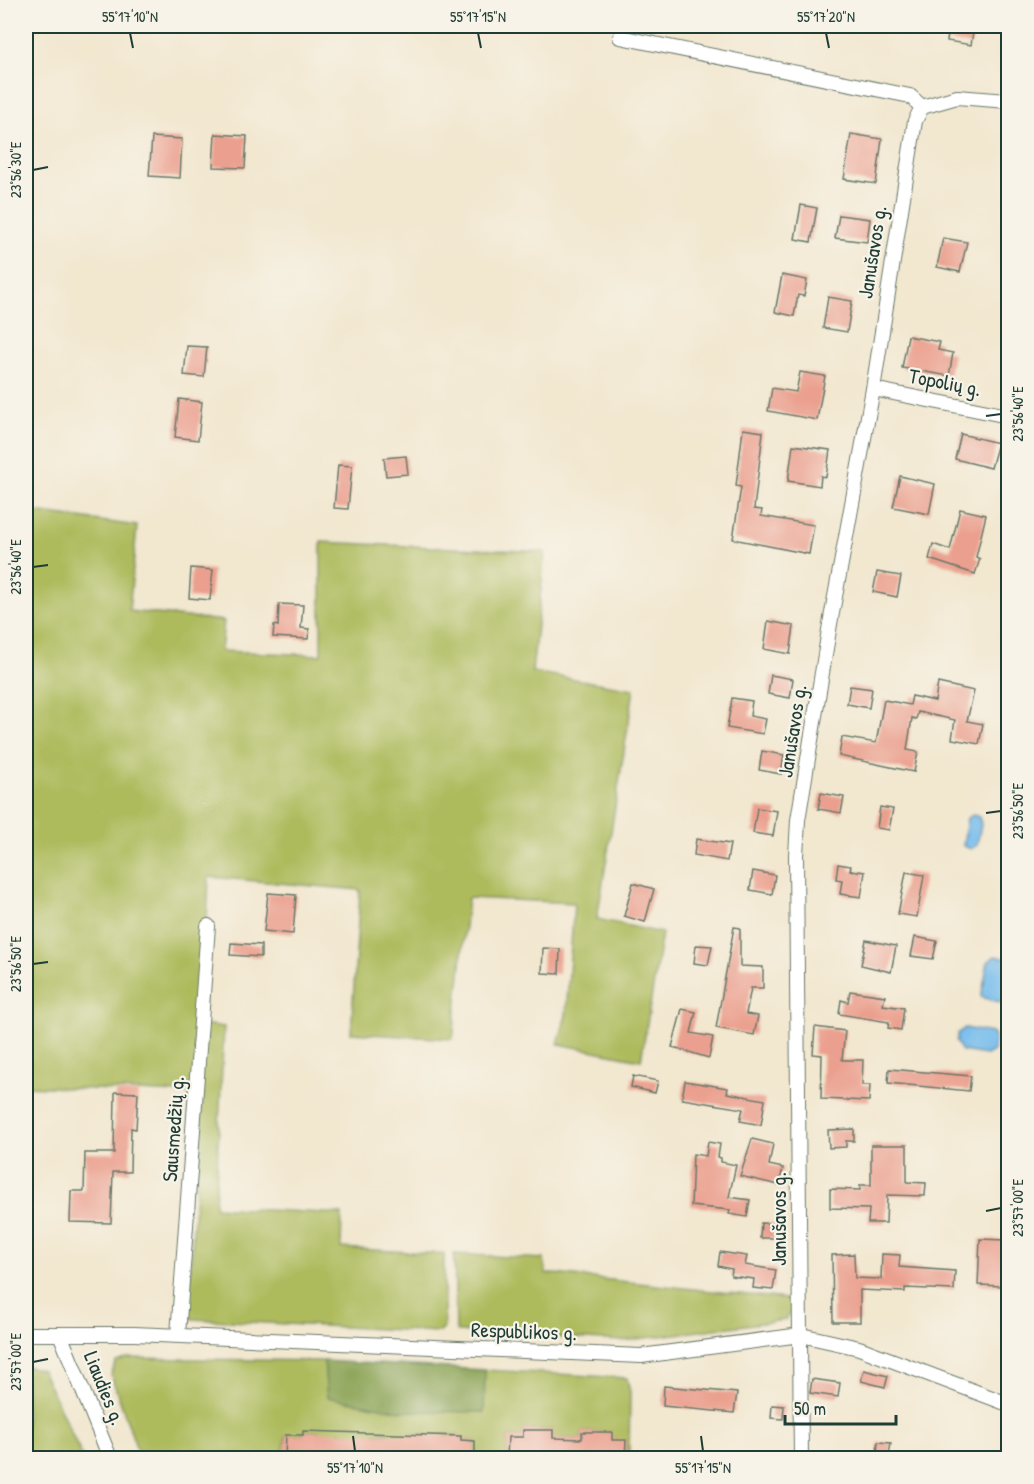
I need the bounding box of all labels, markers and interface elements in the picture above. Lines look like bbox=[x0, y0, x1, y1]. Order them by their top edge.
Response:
text: 55°17'10"N bbox=[102, 6, 158, 27]
text: 55°17'15"N bbox=[450, 6, 506, 27]
text: 55°17'20"N bbox=[797, 6, 855, 27]
text: 23°56'30"E bbox=[5, 141, 26, 198]
street label: Janušavos g. bbox=[850, 203, 894, 301]
street label: Topolių g. bbox=[906, 361, 984, 403]
text: 23°56'40"E bbox=[1007, 386, 1028, 442]
text: 23°56'40"E bbox=[5, 539, 26, 595]
street label: Janušavos g. bbox=[770, 682, 814, 780]
text: 23°56'50"E bbox=[1007, 783, 1028, 839]
text: 23°56'50"E bbox=[5, 936, 26, 992]
street label: Sausmedžių g. bbox=[155, 1075, 191, 1183]
street label: Janušavos g. bbox=[764, 1172, 793, 1266]
text: 23°57'00"E bbox=[1007, 1179, 1028, 1237]
street label: Respublikos g. bbox=[470, 1315, 578, 1347]
text: 23°57'00"E bbox=[5, 1333, 26, 1391]
street label: Liaudies g. bbox=[77, 1347, 133, 1429]
scale bar bbox=[785, 1388, 896, 1426]
text: 50 m bbox=[794, 1396, 826, 1421]
text: 55°17'10"N bbox=[327, 1457, 383, 1478]
text: 55°17'15"N bbox=[675, 1457, 731, 1478]

